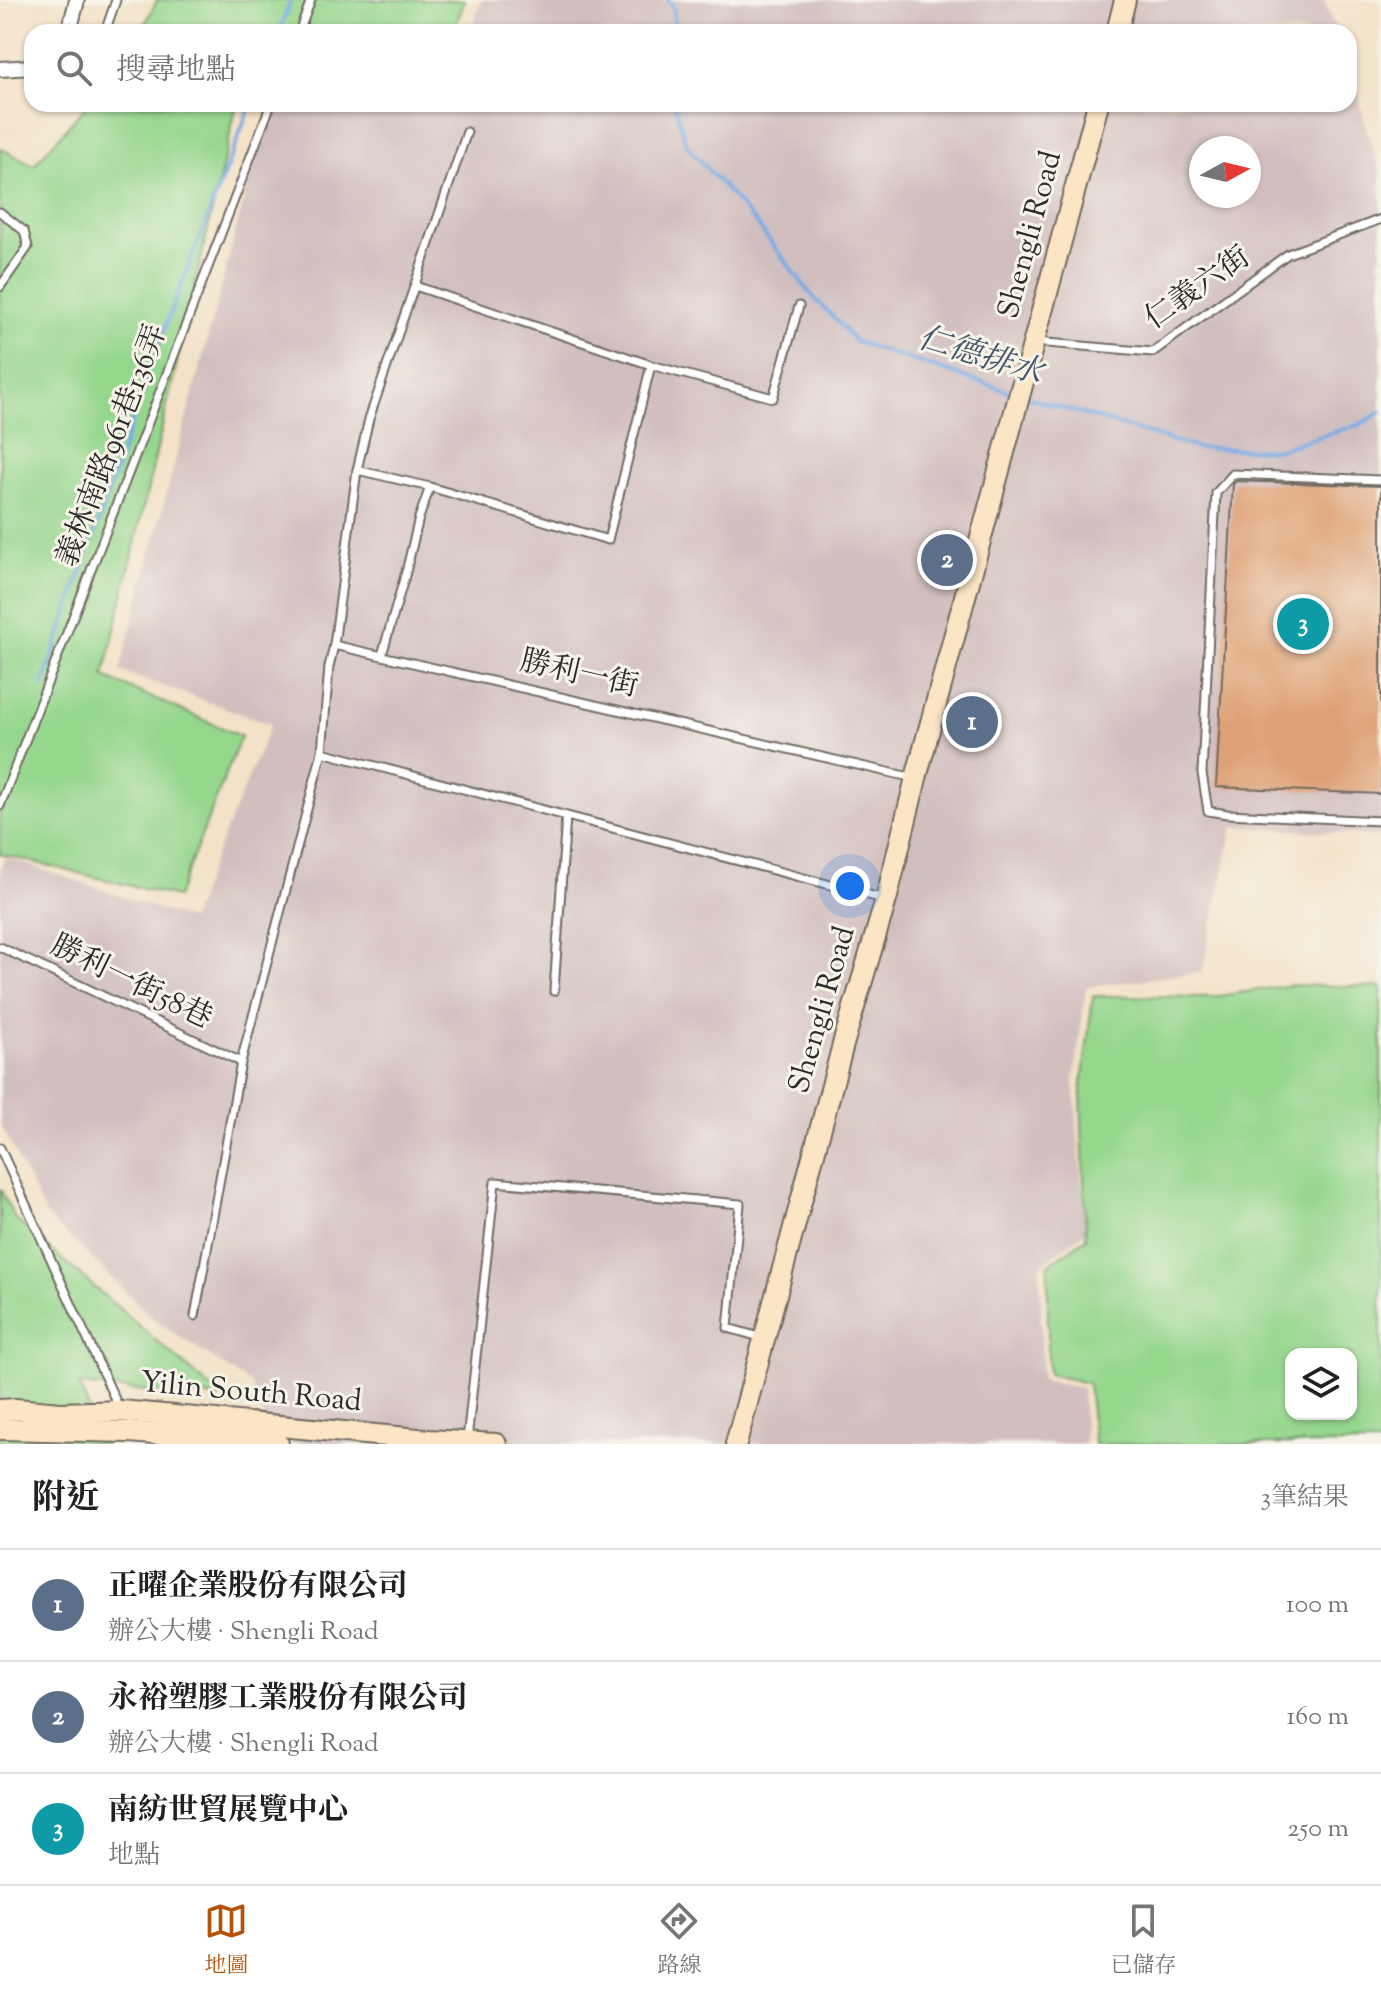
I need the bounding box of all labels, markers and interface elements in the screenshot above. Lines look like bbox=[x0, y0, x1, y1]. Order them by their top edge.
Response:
search box bbox=[24, 24, 1357, 112]
icon: search bbox=[52, 46, 96, 90]
text: 搜尋地點 bbox=[116, 50, 236, 93]
north arrow bbox=[1189, 136, 1261, 208]
street label: Shengli Road bbox=[988, 146, 1074, 324]
street label: 仁義六街 bbox=[1137, 237, 1259, 341]
water label: 仁德排水 bbox=[912, 316, 1051, 399]
street label: 義林南路961巷136弄 bbox=[47, 319, 179, 573]
pin: 2 bbox=[921, 530, 973, 590]
pin: 3 bbox=[1277, 594, 1329, 654]
street label: 勝利一街 bbox=[516, 641, 642, 709]
pin: 1 bbox=[946, 692, 998, 752]
your location bbox=[830, 866, 870, 906]
street label: Shengli Road bbox=[779, 921, 867, 1099]
street label: 勝利一街58巷 bbox=[43, 925, 219, 1041]
map controls bbox=[1285, 1348, 1357, 1420]
button: layers bbox=[1285, 1348, 1357, 1420]
street label: Yilin South Road bbox=[138, 1362, 364, 1424]
text: 附近 bbox=[32, 1475, 100, 1524]
text: 3筆結果 bbox=[1260, 1480, 1349, 1517]
text: 正曜企業股份有限公司 bbox=[108, 1566, 408, 1609]
text: 1 bbox=[54, 1587, 62, 1624]
text: 100 m bbox=[1286, 1587, 1349, 1624]
text: 辦公大樓 · Shengli Road bbox=[108, 1614, 379, 1651]
text: 永裕塑膠工業股份有限公司 bbox=[108, 1678, 468, 1721]
text: 2 bbox=[52, 1699, 64, 1736]
text: 160 m bbox=[1286, 1699, 1349, 1736]
text: 辦公大樓 · Shengli Road bbox=[108, 1726, 379, 1763]
text: 南紡世貿展覽中心 bbox=[108, 1790, 348, 1833]
text: 3 bbox=[53, 1811, 63, 1848]
text: 250 m bbox=[1287, 1811, 1349, 1848]
text: 地點 bbox=[108, 1838, 160, 1875]
tab: 地圖 bbox=[204, 1899, 249, 1983]
tab: 路線 bbox=[657, 1899, 702, 1983]
tab: 已儲存 bbox=[1110, 1899, 1177, 1983]

